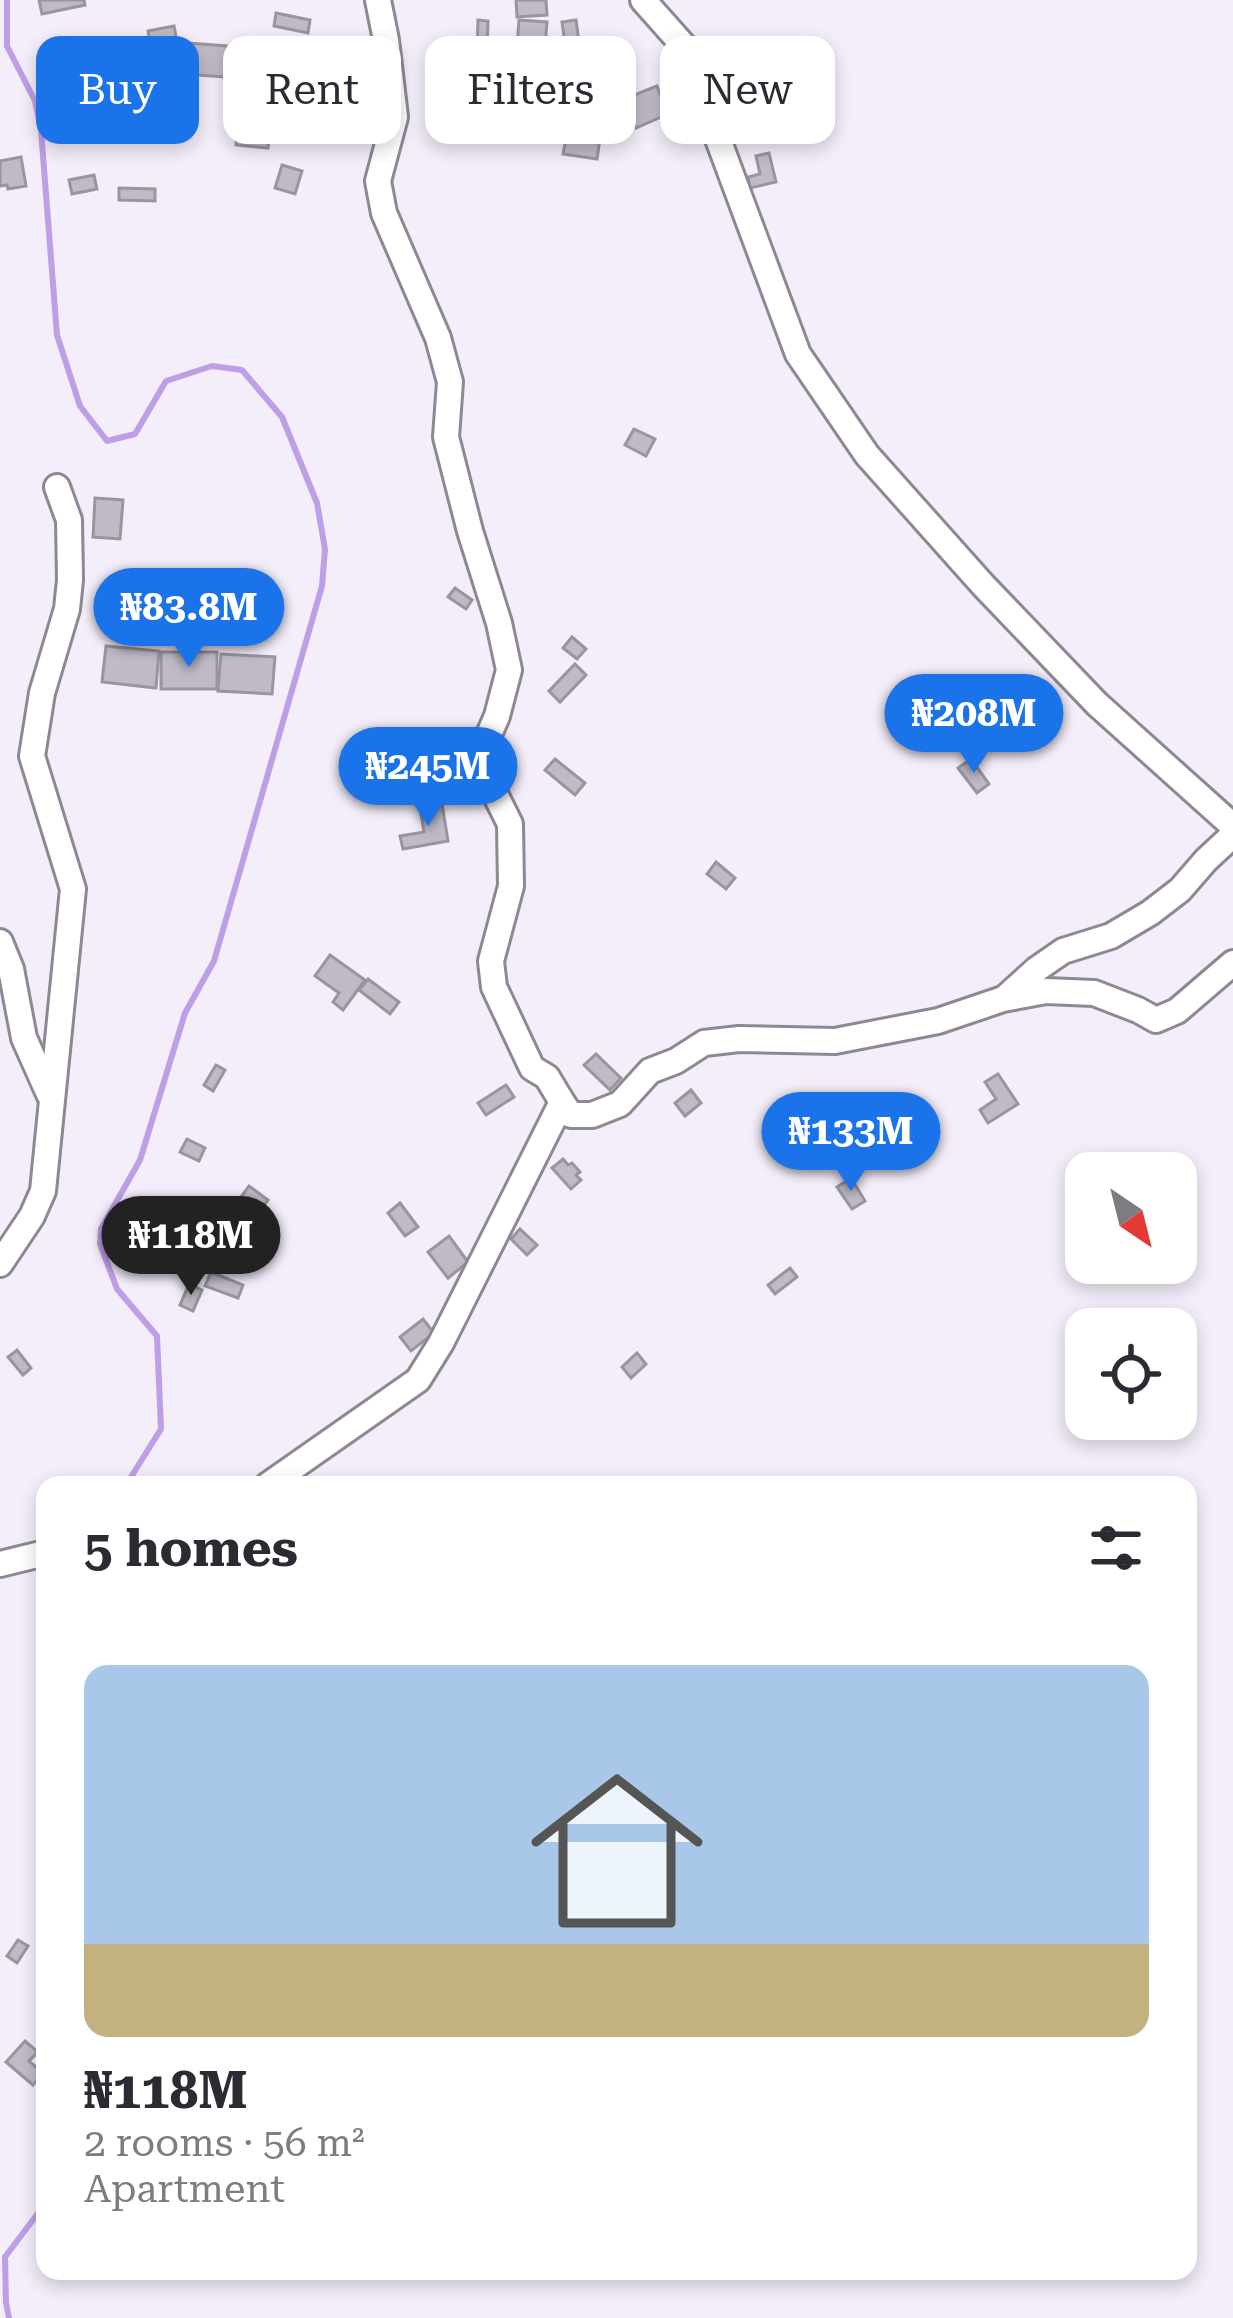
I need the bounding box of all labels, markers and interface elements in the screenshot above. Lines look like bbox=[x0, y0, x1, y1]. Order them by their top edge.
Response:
chip: Buy bbox=[36, 36, 199, 144]
chip: Rent bbox=[223, 36, 401, 144]
chip: Filters bbox=[425, 36, 636, 144]
chip: New bbox=[660, 36, 835, 144]
pin: ₦83.8M bbox=[91, 568, 287, 670]
text: ₦83.8M bbox=[120, 584, 258, 630]
pin: ₦208M bbox=[890, 674, 1058, 776]
text: ₦208M bbox=[911, 690, 1037, 736]
pin: ₦245M bbox=[344, 727, 512, 829]
text: ₦245M bbox=[365, 743, 491, 789]
pin: ₦133M bbox=[767, 1092, 935, 1194]
text: ₦133M bbox=[788, 1108, 914, 1154]
north arrow bbox=[1065, 1152, 1197, 1284]
map controls bbox=[1065, 1152, 1197, 1440]
pin: ₦118M bbox=[107, 1196, 275, 1298]
text: ₦118M bbox=[128, 1212, 254, 1258]
button: locate bbox=[1065, 1308, 1197, 1440]
icon: filters bbox=[1083, 1515, 1149, 1581]
text: 5 homes bbox=[84, 1519, 298, 1578]
icon: home bbox=[509, 1743, 725, 1959]
text: ₦118M bbox=[84, 2061, 248, 2120]
text: 2 rooms · 56 m² bbox=[84, 2120, 365, 2166]
text: Apartment bbox=[84, 2166, 285, 2212]

